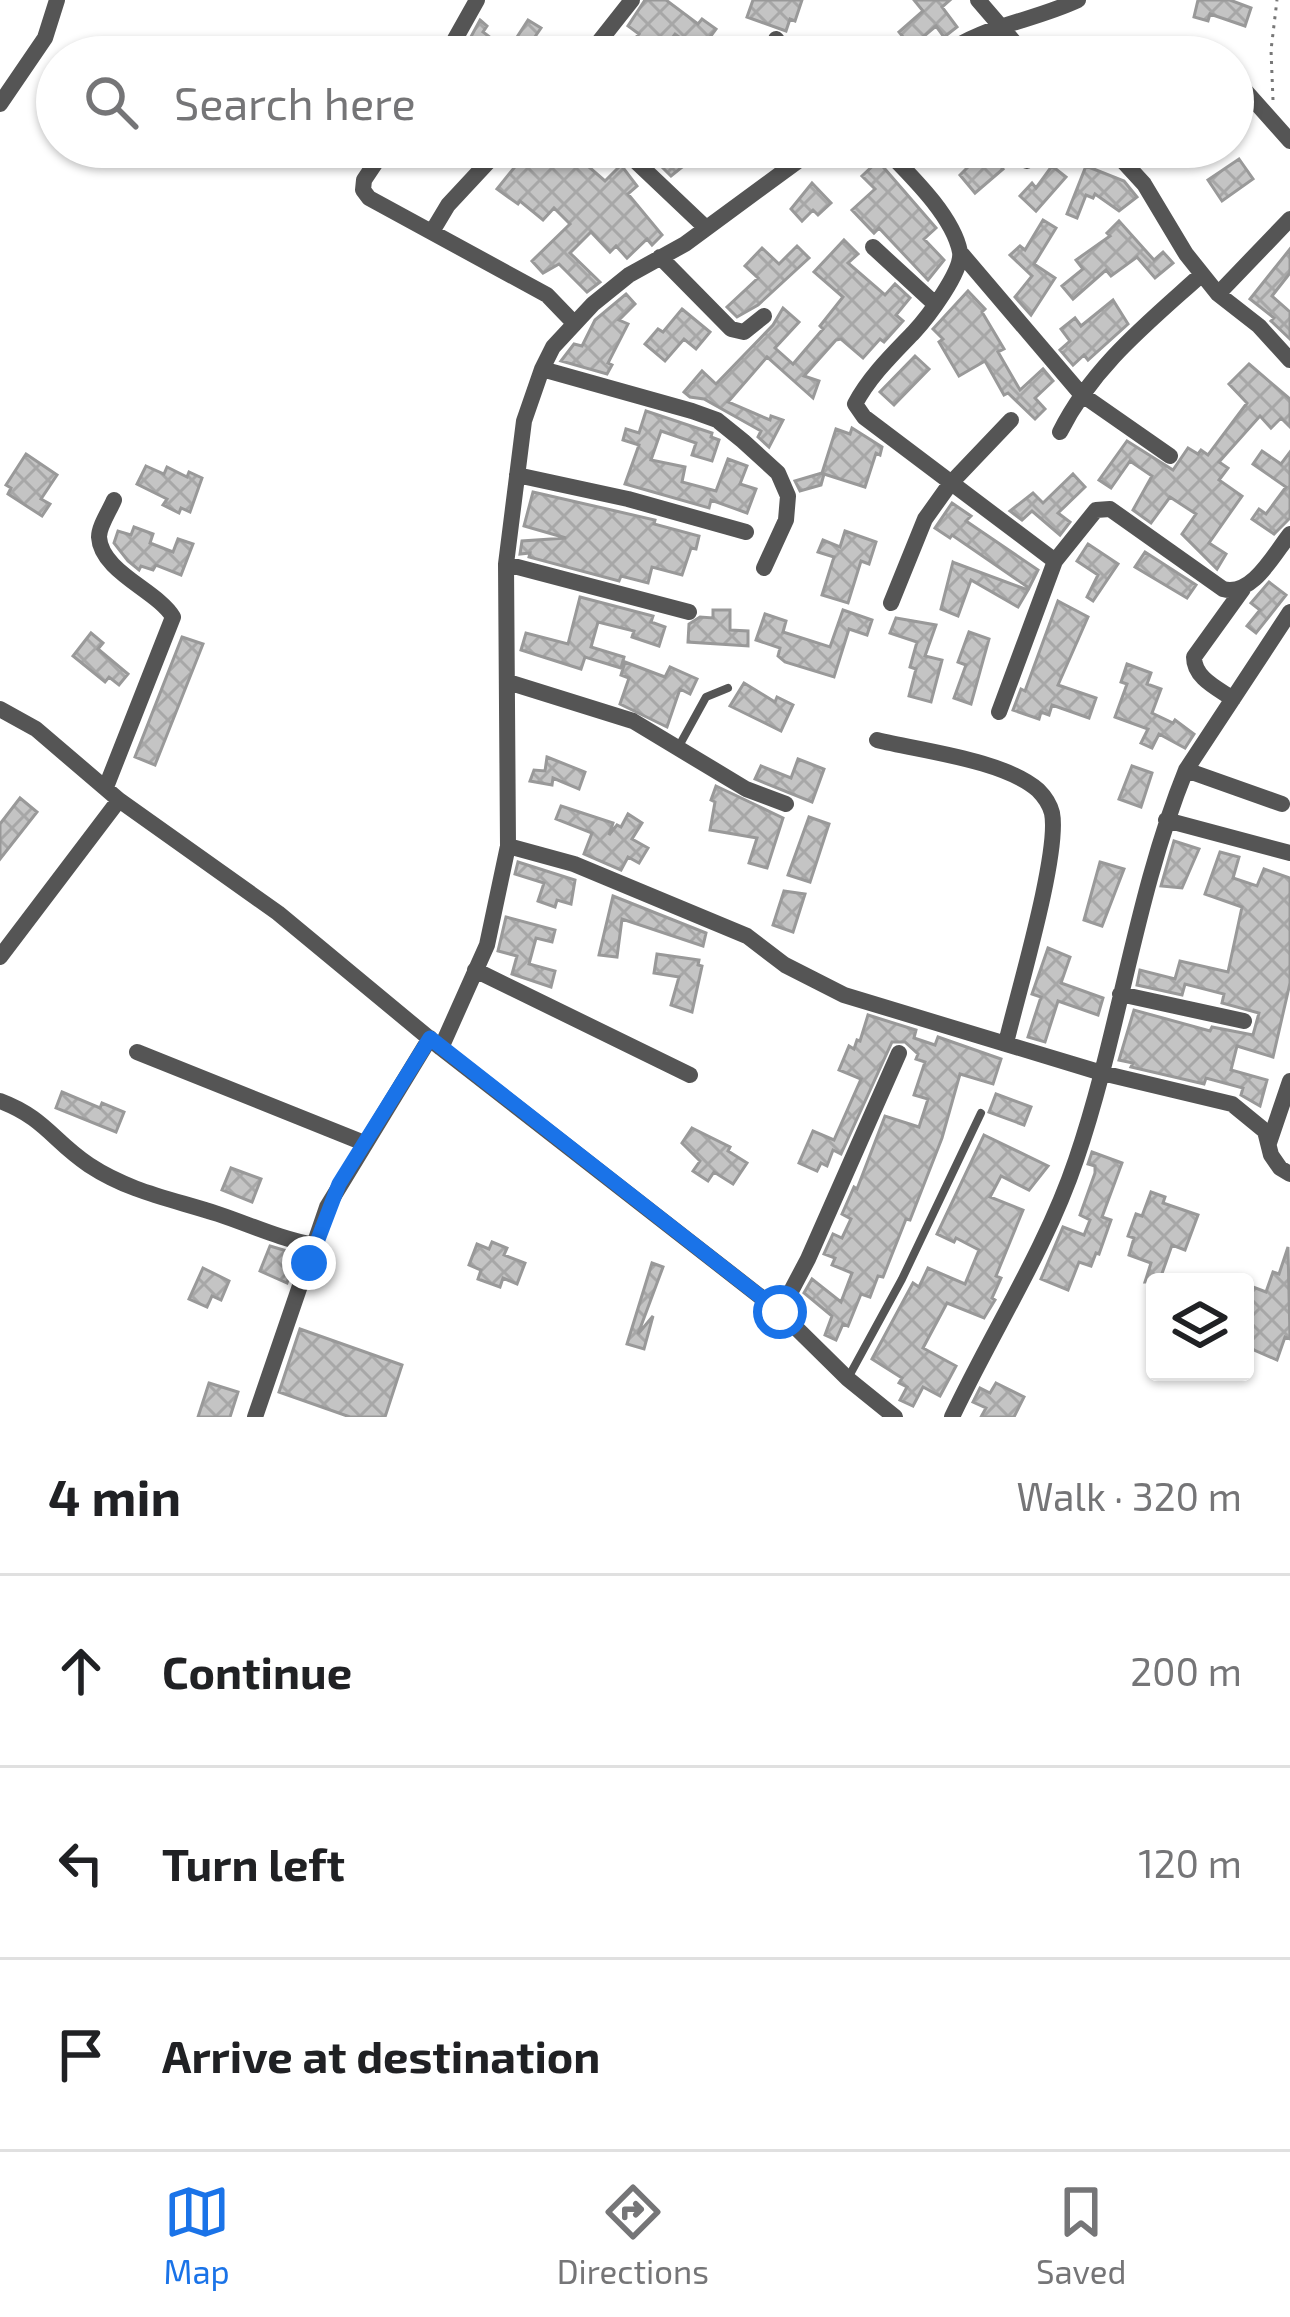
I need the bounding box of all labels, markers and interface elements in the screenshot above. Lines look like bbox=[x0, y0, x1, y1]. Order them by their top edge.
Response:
search box bbox=[36, 36, 1254, 168]
icon: search bbox=[78, 69, 144, 135]
text: Search here bbox=[174, 75, 416, 129]
route end bbox=[282, 1236, 336, 1290]
map controls bbox=[1146, 1273, 1254, 1381]
button: layers bbox=[1146, 1273, 1254, 1381]
route start bbox=[753, 1285, 807, 1339]
text: 4 min bbox=[48, 1465, 181, 1526]
text: Walk · 320 m bbox=[1016, 1472, 1242, 1519]
icon: ahead bbox=[48, 1638, 114, 1704]
text: Continue bbox=[162, 1644, 352, 1698]
text: 200 m bbox=[1130, 1647, 1242, 1694]
icon: left bbox=[48, 1830, 114, 1896]
text: Turn left bbox=[162, 1836, 345, 1890]
text: 120 m bbox=[1138, 1839, 1242, 1886]
icon: arrive bbox=[48, 2022, 114, 2088]
text: Arrive at destination bbox=[162, 2028, 600, 2082]
tab: Map bbox=[164, 2179, 230, 2291]
tab: Directions bbox=[557, 2179, 709, 2291]
tab: Saved bbox=[1036, 2179, 1126, 2291]

